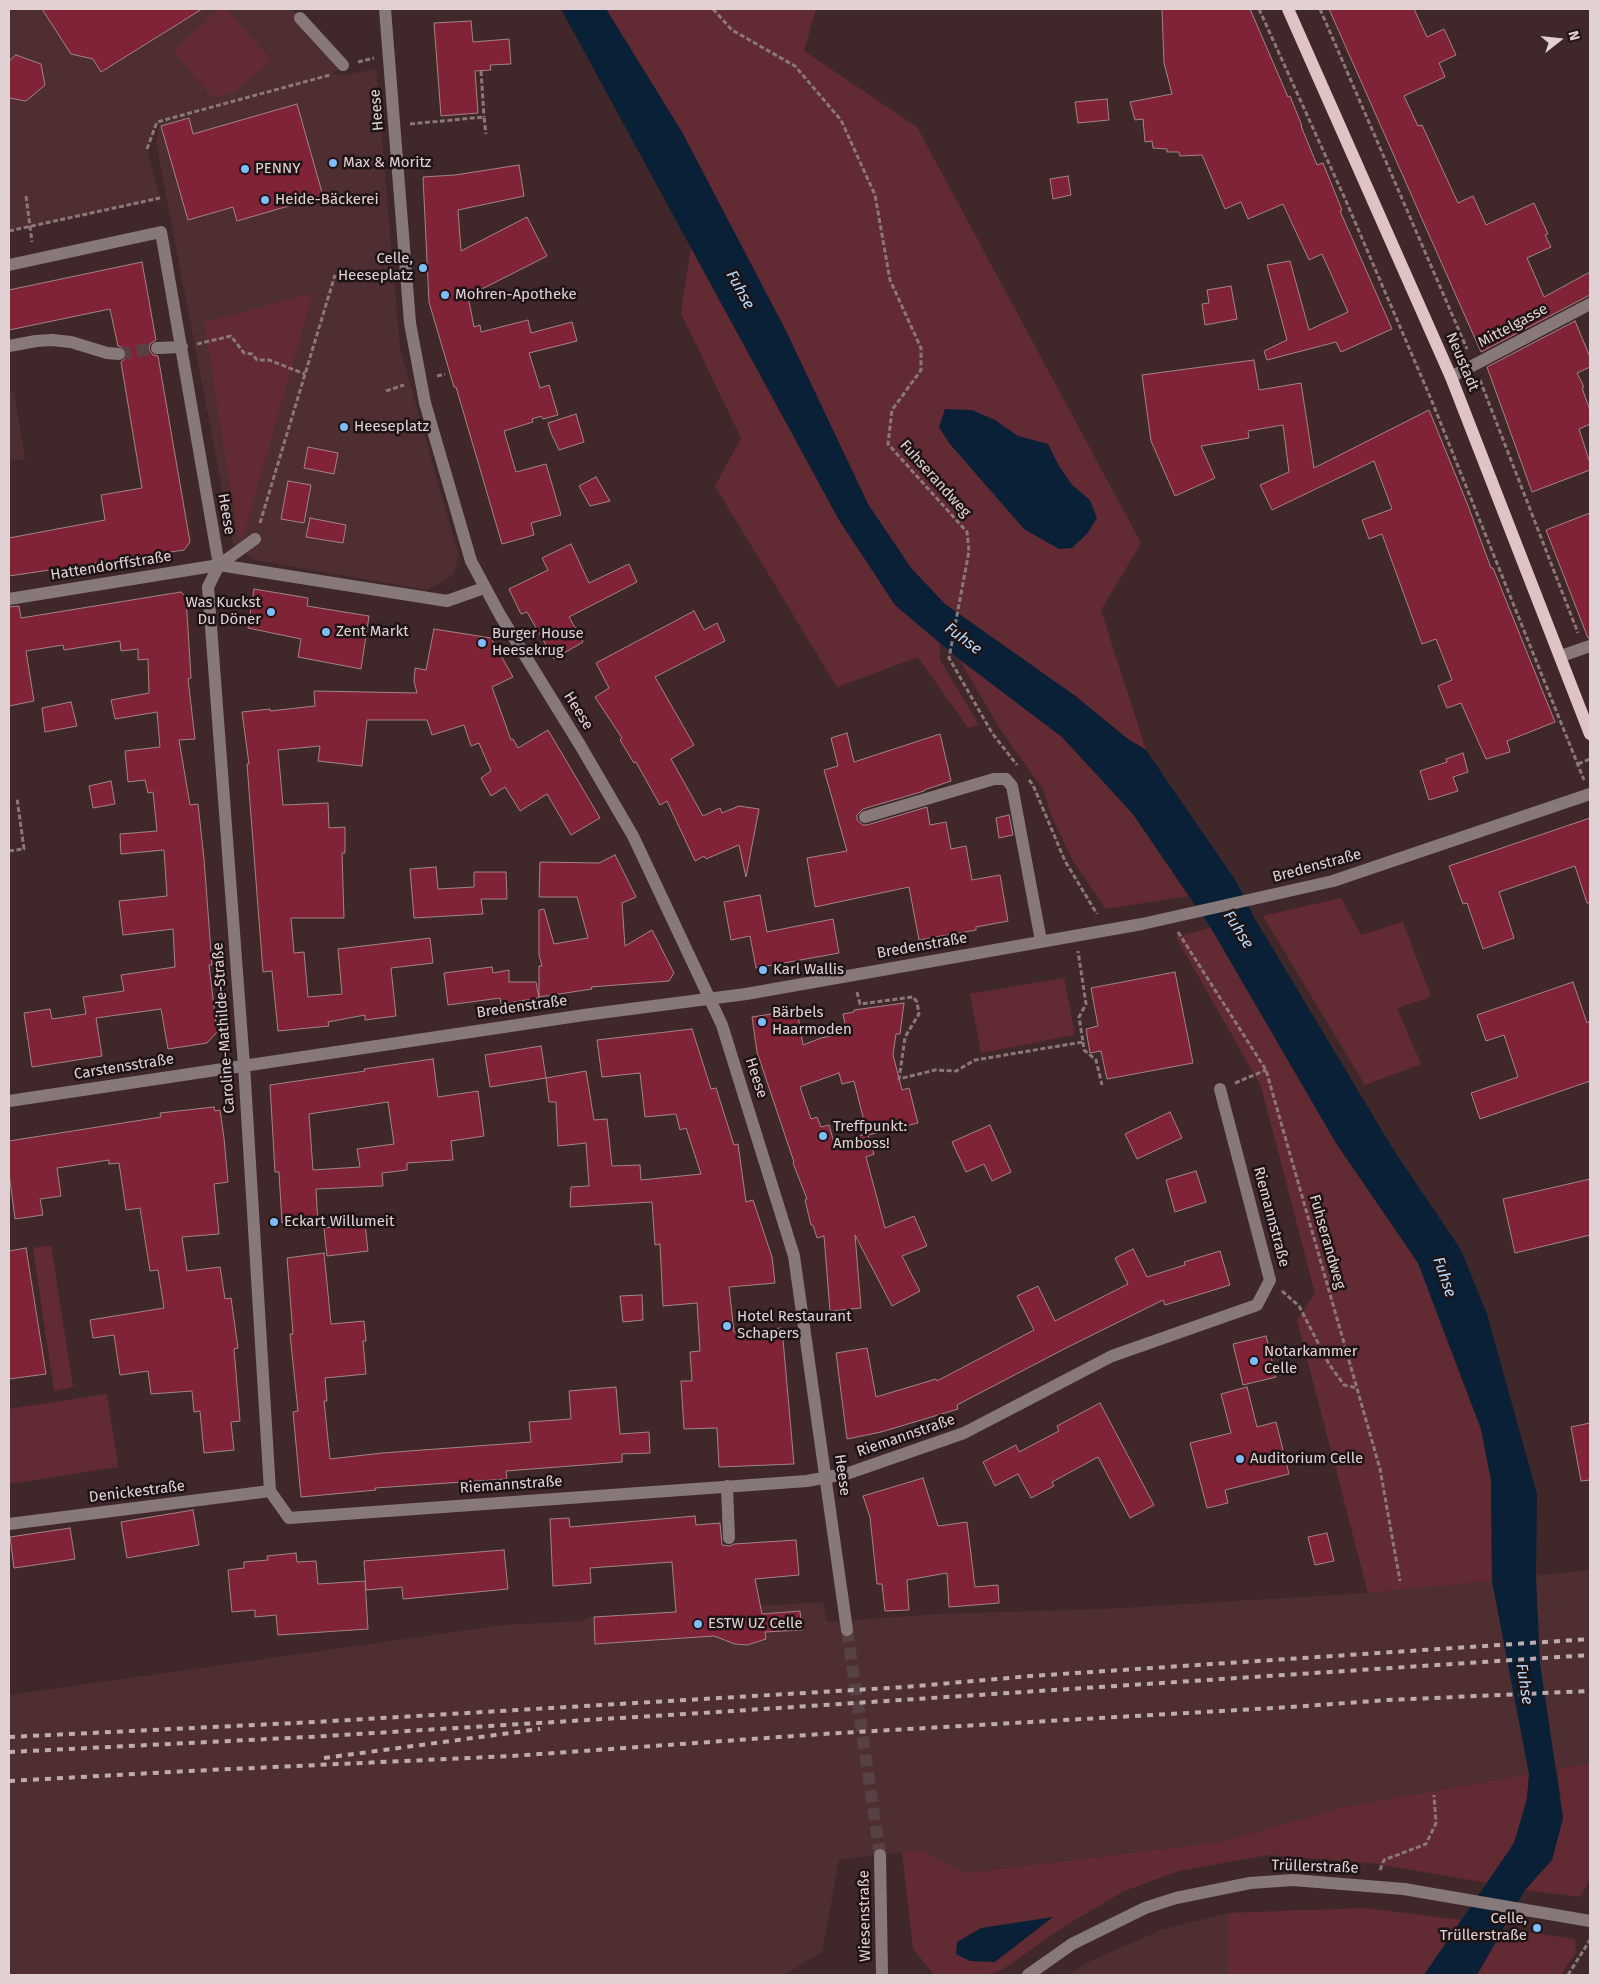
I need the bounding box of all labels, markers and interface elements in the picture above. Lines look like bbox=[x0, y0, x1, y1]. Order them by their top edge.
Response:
north arrow bbox=[1534, 15, 1584, 65]
text: N bbox=[1564, 29, 1583, 43]
street label: Heese bbox=[366, 88, 388, 132]
place label: Max & Moritz bbox=[343, 154, 431, 172]
marker: Max & Moritz bbox=[327, 157, 339, 169]
place label: PENNY bbox=[255, 160, 300, 178]
marker: PENNY bbox=[239, 163, 251, 175]
place label: Heide-Bäckerei bbox=[275, 191, 379, 209]
marker: Heide-Bäckerei bbox=[259, 194, 271, 206]
place label: Celle, Heeseplatz bbox=[338, 250, 413, 285]
marker: Celle, Heeseplatz bbox=[417, 262, 429, 274]
water label: Fuhse bbox=[722, 267, 758, 313]
place label: Mohren-Apotheke bbox=[455, 286, 577, 304]
marker: Mohren-Apotheke bbox=[439, 289, 451, 301]
street label: Mittelgasse bbox=[1475, 300, 1551, 352]
street label: Neustadt bbox=[1442, 330, 1482, 394]
place label: Heeseplatz bbox=[354, 418, 429, 436]
marker: Heeseplatz bbox=[338, 421, 350, 433]
street label: Fuhserandweg bbox=[896, 437, 974, 521]
street label: Heese bbox=[214, 492, 238, 536]
street label: Hattendorffstraße bbox=[49, 548, 173, 584]
place label: Was Kuckst Du Döner bbox=[185, 594, 261, 629]
marker: Was Kuckst Du Döner bbox=[265, 606, 277, 618]
water label: Fuhse bbox=[941, 619, 985, 659]
place label: Zent Markt bbox=[336, 623, 409, 641]
place label: Burger House Heesekrug bbox=[492, 625, 584, 660]
marker: Zent Markt bbox=[320, 626, 332, 638]
marker: Burger House Heesekrug bbox=[476, 637, 488, 649]
street label: Heese bbox=[559, 689, 597, 733]
street label: Bredenstraße bbox=[1270, 845, 1364, 887]
water label: Fuhse bbox=[1219, 907, 1257, 953]
street label: Bredenstraße bbox=[875, 929, 969, 963]
street label: Caroline-Mathilde-Straße bbox=[209, 942, 239, 1114]
place label: Karl Wallis bbox=[773, 961, 844, 979]
marker: Karl Wallis bbox=[757, 964, 769, 976]
street label: Bredenstraße bbox=[475, 992, 569, 1022]
place label: Bärbels Haarmoden bbox=[772, 1004, 852, 1039]
marker: Bärbels Haarmoden bbox=[756, 1016, 768, 1028]
street label: Carstensstraße bbox=[73, 1050, 175, 1084]
street label: Heese bbox=[741, 1055, 771, 1101]
place label: Treffpunkt: Amboss! bbox=[833, 1118, 907, 1153]
marker: Treffpunkt: Amboss! bbox=[817, 1130, 829, 1142]
street label: Riemannstraße bbox=[1249, 1165, 1293, 1269]
street label: Fuhserandweg bbox=[1305, 1193, 1349, 1291]
place label: Eckart Willumeit bbox=[284, 1213, 395, 1231]
marker: Eckart Willumeit bbox=[268, 1216, 280, 1228]
water label: Fuhse bbox=[1428, 1254, 1460, 1300]
place label: Hotel Restaurant Schapers bbox=[737, 1308, 852, 1343]
marker: Hotel Restaurant Schapers bbox=[721, 1320, 733, 1332]
place label: Notarkammer Celle bbox=[1264, 1343, 1358, 1378]
marker: Notarkammer Celle bbox=[1248, 1355, 1260, 1367]
street label: Riemannstraße bbox=[854, 1411, 958, 1461]
place label: Auditorium Celle bbox=[1250, 1450, 1363, 1468]
street label: Heese bbox=[830, 1453, 854, 1497]
marker: Auditorium Celle bbox=[1234, 1453, 1246, 1465]
street label: Riemannstraße bbox=[459, 1472, 563, 1498]
street label: Denickestraße bbox=[88, 1477, 186, 1507]
place label: ESTW UZ Celle bbox=[708, 1615, 803, 1633]
marker: ESTW UZ Celle bbox=[692, 1618, 704, 1630]
water label: Fuhse bbox=[1511, 1662, 1537, 1706]
street label: Trüllerstraße bbox=[1271, 1856, 1359, 1878]
street label: Wiesenstraße bbox=[855, 1870, 875, 1962]
place label: Celle, Trüllerstraße bbox=[1440, 1910, 1527, 1945]
marker: Celle, Trüllerstraße bbox=[1531, 1922, 1543, 1934]

